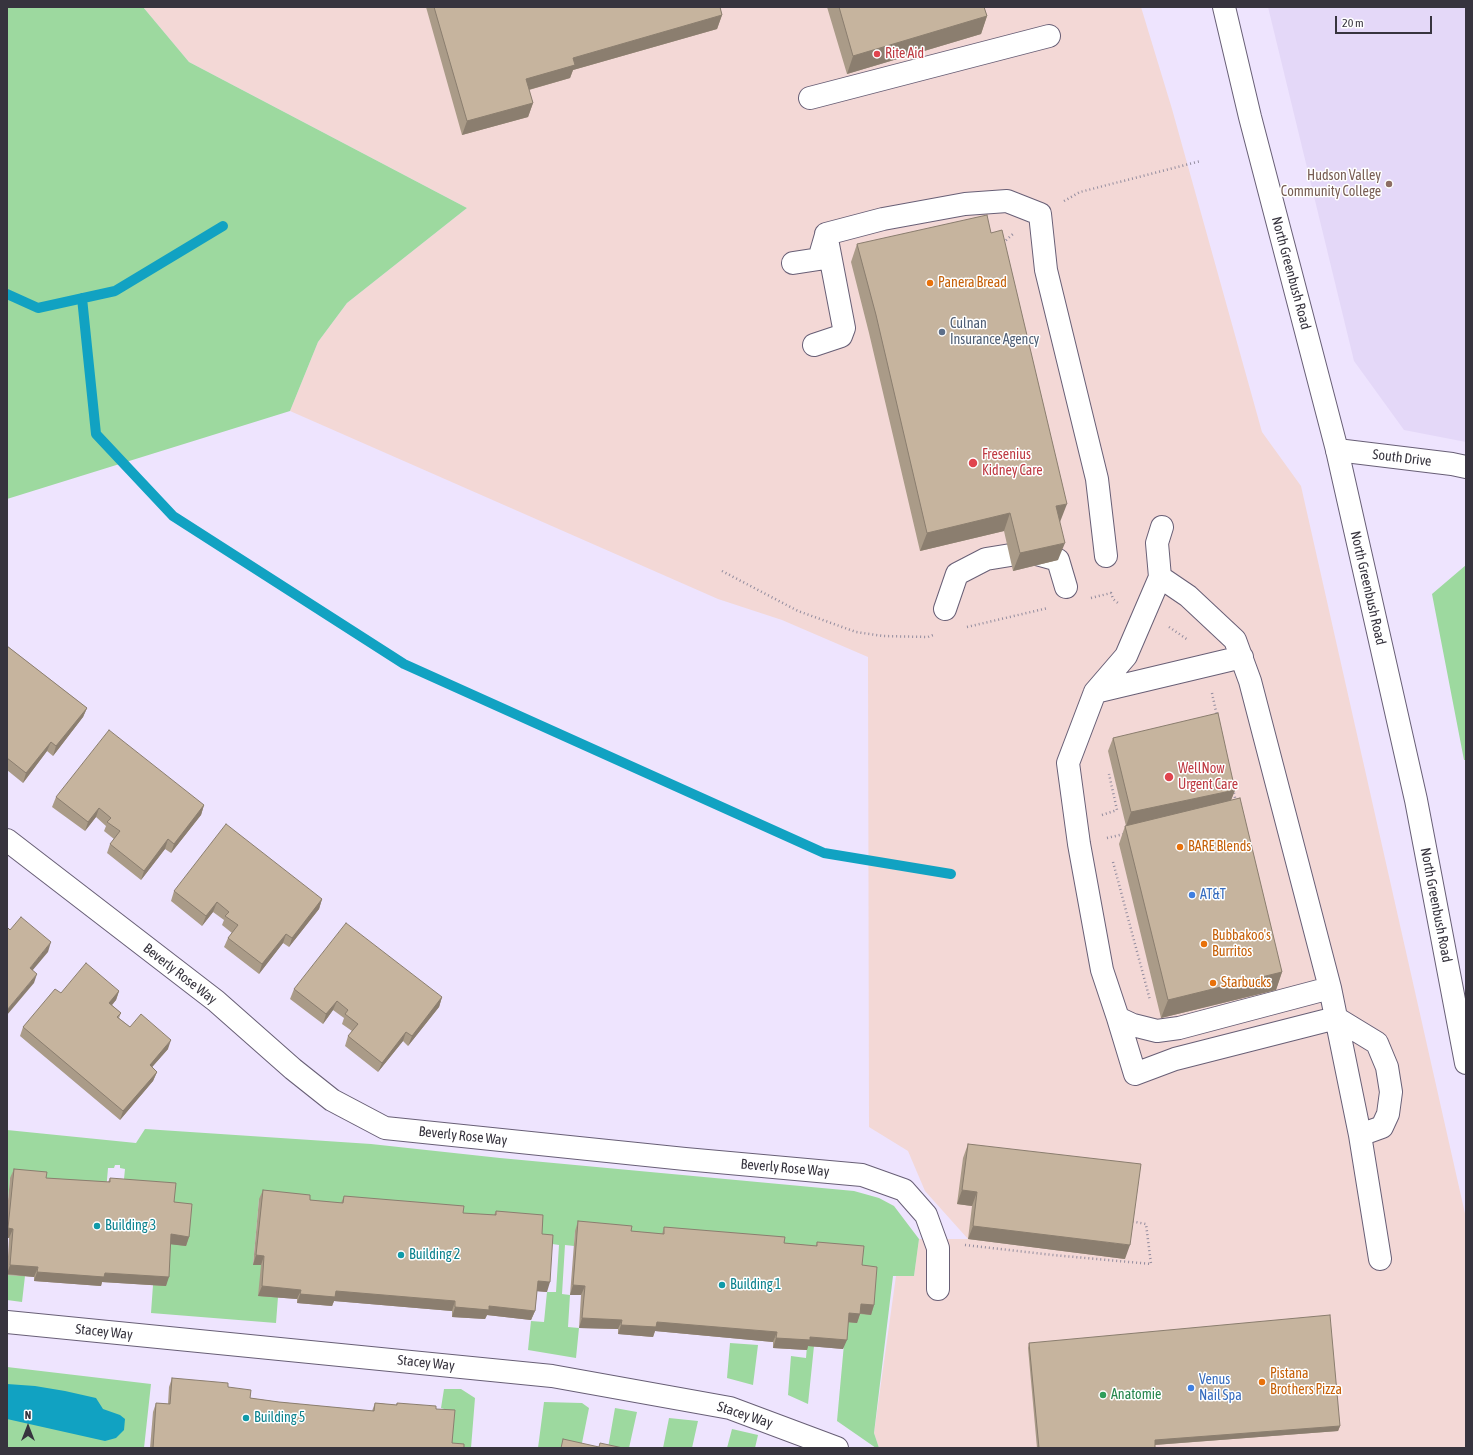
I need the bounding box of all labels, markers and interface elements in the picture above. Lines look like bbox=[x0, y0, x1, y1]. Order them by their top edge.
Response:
scale bar bbox=[1337, 8, 1434, 34]
text: 20 m bbox=[1342, 16, 1364, 30]
place label: Rite Aid bbox=[885, 46, 924, 62]
marker: Rite Aid bbox=[872, 49, 882, 59]
place label: Hudson Valley Community College bbox=[1281, 168, 1381, 200]
marker: Hudson Valley Community College bbox=[1384, 179, 1394, 189]
street label: North Greenbush Road bbox=[1268, 215, 1314, 331]
place label: Panera Bread bbox=[938, 275, 1007, 291]
marker: Panera Bread bbox=[925, 278, 935, 288]
place label: Culnan Insurance Agency bbox=[950, 316, 1039, 348]
marker: Culnan Insurance Agency bbox=[937, 327, 947, 337]
street label: South Drive bbox=[1372, 446, 1432, 470]
place label: Fresenius Kidney Care bbox=[982, 447, 1043, 480]
marker: Fresenius Kidney Care bbox=[967, 457, 979, 469]
street label: North Greenbush Road bbox=[1347, 529, 1389, 647]
place label: WellNow Urgent Care bbox=[1178, 761, 1238, 794]
marker: WellNow Urgent Care bbox=[1163, 771, 1175, 783]
place label: BARE Blends bbox=[1188, 839, 1251, 855]
marker: BARE Blends bbox=[1175, 842, 1185, 852]
street label: North Greenbush Road bbox=[1417, 846, 1455, 964]
place label: AT&T bbox=[1200, 887, 1226, 903]
marker: AT&T bbox=[1187, 890, 1197, 900]
place label: Bubbakoo's Burritos bbox=[1212, 928, 1271, 960]
marker: Bubbakoo's Burritos bbox=[1199, 939, 1209, 949]
street label: Beverly Rose Way bbox=[140, 940, 220, 1008]
place label: Starbucks bbox=[1221, 975, 1271, 991]
marker: Starbucks bbox=[1208, 978, 1218, 988]
street label: Beverly Rose Way bbox=[418, 1123, 508, 1149]
street label: Beverly Rose Way bbox=[740, 1156, 830, 1180]
place label: Building 3 bbox=[105, 1218, 156, 1234]
marker: Building 3 bbox=[92, 1221, 102, 1231]
place label: Building 2 bbox=[409, 1247, 460, 1263]
marker: Building 2 bbox=[396, 1250, 406, 1260]
place label: Building 1 bbox=[730, 1277, 781, 1293]
marker: Building 1 bbox=[717, 1280, 727, 1290]
street label: Stacey Way bbox=[75, 1321, 133, 1343]
street label: Stacey Way bbox=[397, 1352, 455, 1374]
place label: Pistana Brothers Pizza bbox=[1270, 1366, 1342, 1398]
place label: Venus Nail Spa bbox=[1199, 1372, 1242, 1404]
marker: Pistana Brothers Pizza bbox=[1257, 1377, 1267, 1387]
marker: Venus Nail Spa bbox=[1186, 1383, 1196, 1393]
place label: Anatomie bbox=[1111, 1387, 1161, 1403]
marker: Anatomie bbox=[1098, 1390, 1108, 1400]
street label: Stacey Way bbox=[715, 1398, 775, 1432]
north arrow bbox=[8, 1407, 48, 1447]
text: N bbox=[25, 1409, 31, 1421]
place label: Building 5 bbox=[254, 1410, 305, 1426]
marker: Building 5 bbox=[241, 1413, 251, 1423]

